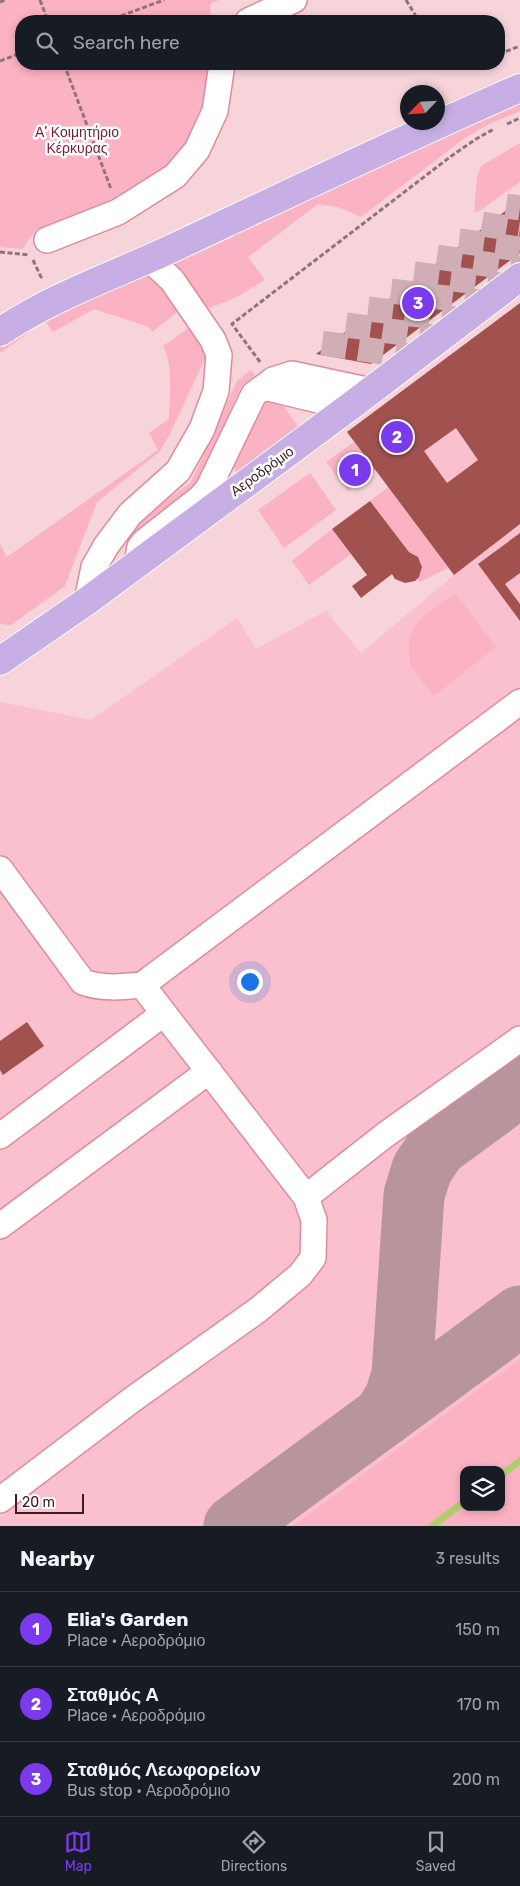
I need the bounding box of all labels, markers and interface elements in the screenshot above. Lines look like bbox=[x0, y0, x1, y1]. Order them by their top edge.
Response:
search box bbox=[15, 15, 505, 70]
icon: search bbox=[33, 29, 61, 57]
text: Search here bbox=[73, 31, 180, 54]
north arrow bbox=[400, 85, 445, 130]
park label: Α' Κοιμητήριο Κέρκυρας bbox=[35, 124, 119, 157]
pin: 3 bbox=[402, 284, 434, 322]
pin: 2 bbox=[381, 418, 413, 456]
street label: Αεροδρόμιο bbox=[227, 443, 297, 500]
pin: 1 bbox=[339, 451, 371, 489]
your location bbox=[237, 969, 263, 995]
map controls bbox=[460, 1466, 505, 1511]
button: layers bbox=[460, 1466, 505, 1511]
scale bar bbox=[15, 1491, 84, 1514]
text: 20 m bbox=[22, 1494, 55, 1511]
text: Nearby bbox=[20, 1546, 95, 1571]
text: 3 results bbox=[435, 1549, 500, 1568]
text: Elia's Garden bbox=[67, 1608, 189, 1631]
text: 1 bbox=[32, 1620, 40, 1639]
text: 150 m bbox=[455, 1620, 500, 1639]
text: Place · Αεροδρόμιο bbox=[67, 1631, 205, 1650]
text: Σταθμός Α bbox=[67, 1683, 159, 1706]
text: 2 bbox=[31, 1695, 41, 1714]
text: 170 m bbox=[457, 1695, 500, 1714]
text: Place · Αεροδρόμιο bbox=[67, 1706, 205, 1725]
text: Σταθμός Λεωφορείων bbox=[67, 1758, 261, 1781]
text: 3 bbox=[31, 1770, 41, 1789]
text: 200 m bbox=[452, 1770, 500, 1789]
text: Bus stop · Αεροδρόμιο bbox=[67, 1781, 230, 1800]
tab: Map bbox=[64, 1828, 92, 1875]
tab: Directions bbox=[221, 1828, 287, 1875]
tab: Saved bbox=[416, 1828, 456, 1875]

